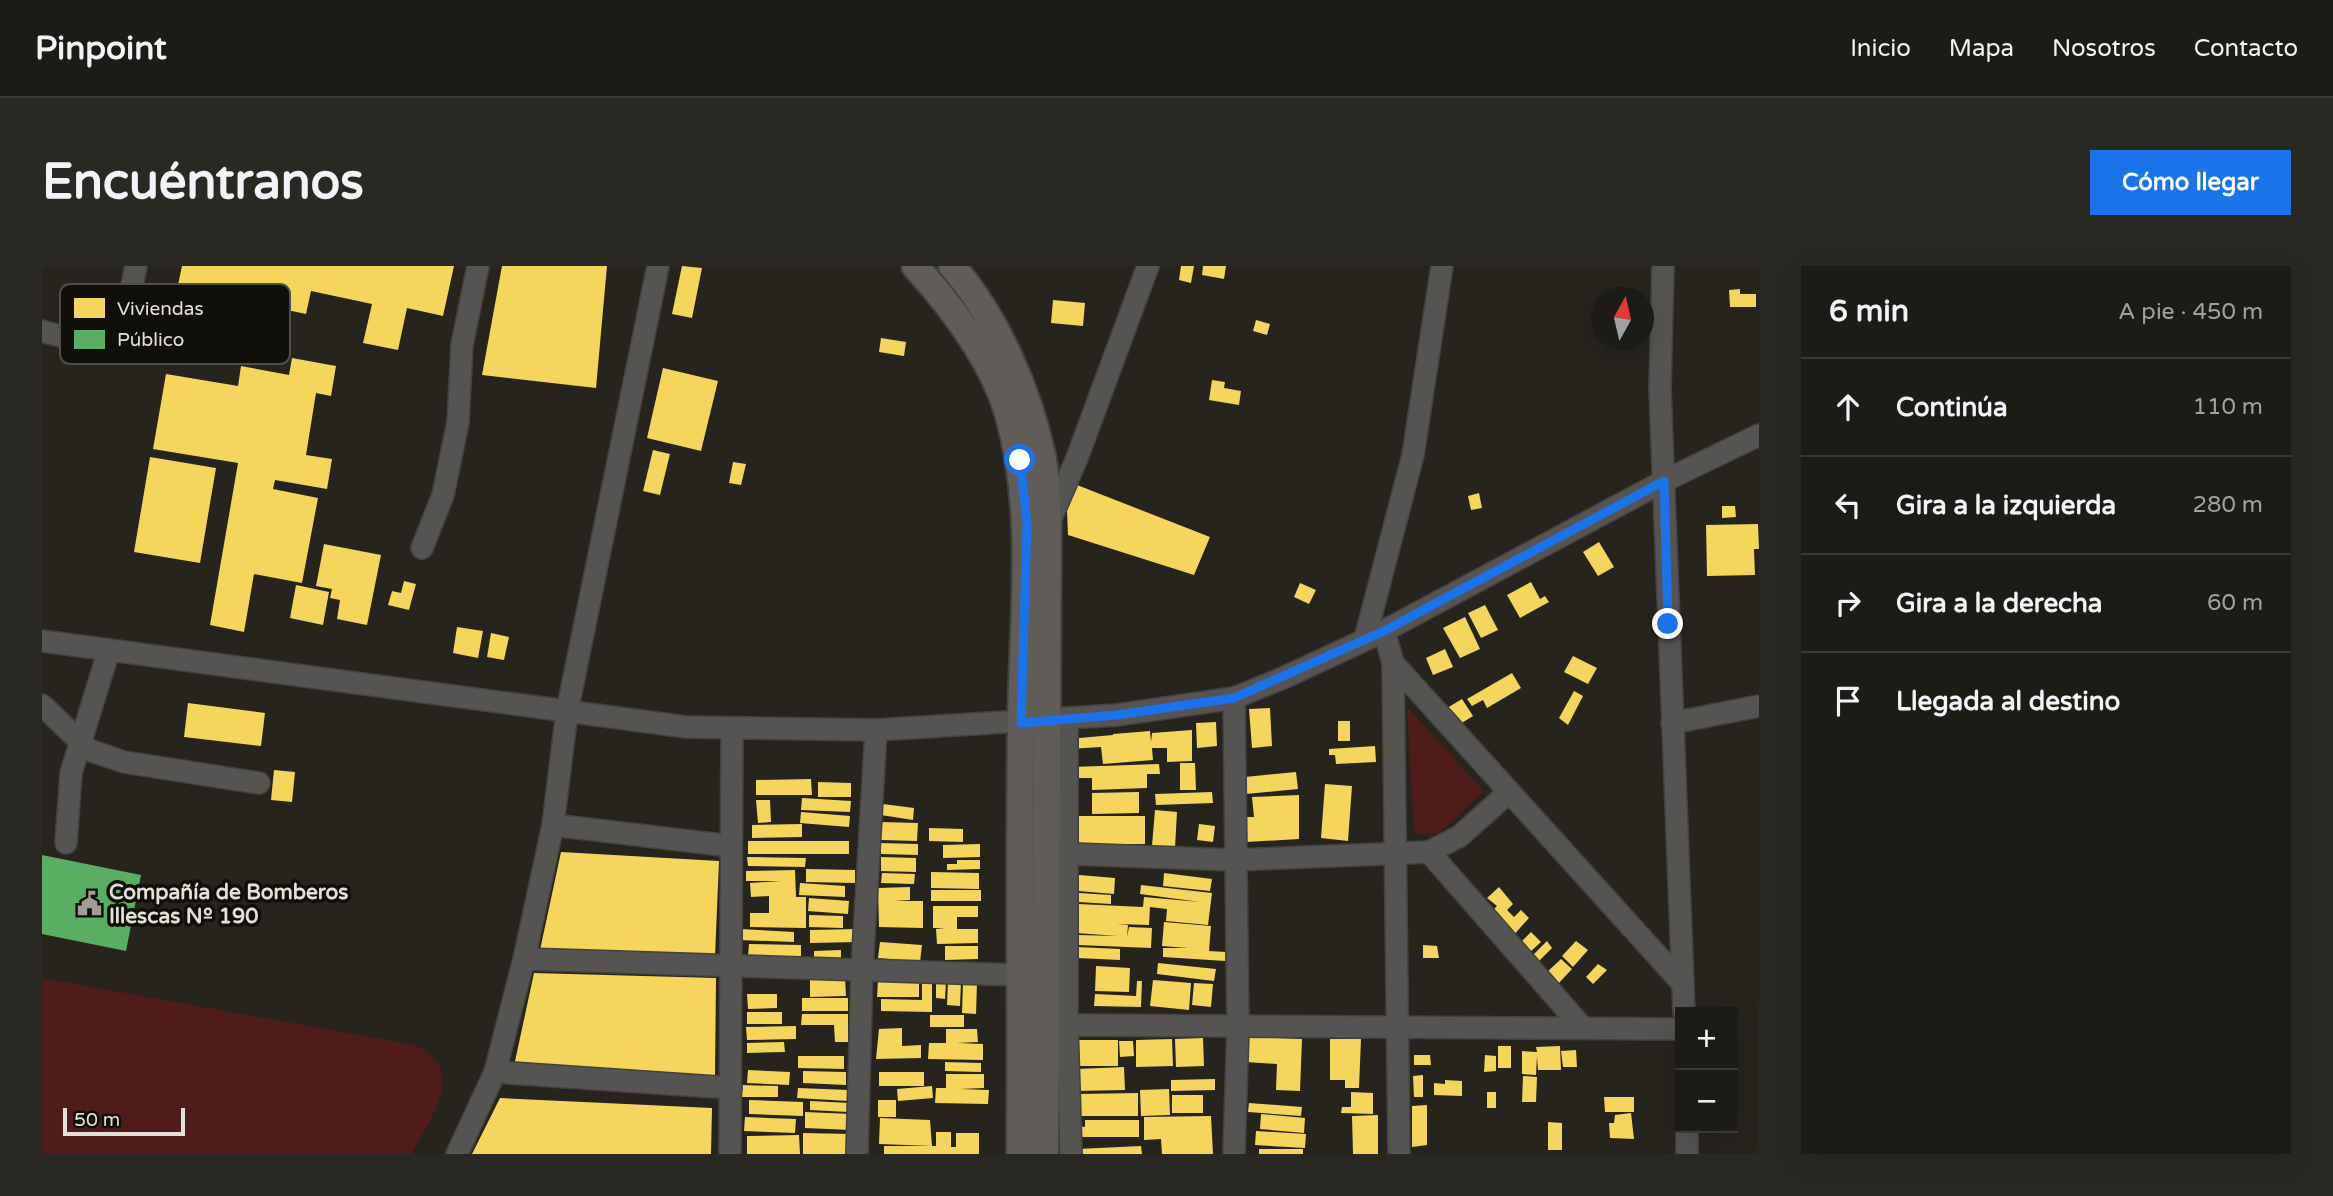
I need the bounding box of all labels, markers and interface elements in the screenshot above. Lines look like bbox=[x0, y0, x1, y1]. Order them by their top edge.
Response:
text: Pinpoint bbox=[35, 29, 167, 68]
text: Inicio bbox=[1850, 34, 1911, 63]
text: Mapa bbox=[1949, 34, 2014, 63]
text: Nosotros bbox=[2052, 34, 2156, 63]
text: Contacto bbox=[2194, 34, 2298, 63]
button: Cómo llegar bbox=[2090, 150, 2291, 215]
text: Encuéntranos bbox=[42, 153, 364, 212]
legend bbox=[60, 284, 290, 364]
north arrow bbox=[1591, 287, 1654, 350]
text: 6 min bbox=[1829, 293, 1909, 330]
text: Viviendas bbox=[117, 298, 204, 320]
text: A pie · 450 m bbox=[2118, 298, 2263, 326]
text: Público bbox=[117, 329, 184, 351]
icon: ahead bbox=[1829, 388, 1867, 426]
text: Continúa bbox=[1896, 392, 2008, 423]
text: 110 m bbox=[2193, 393, 2263, 421]
route start bbox=[1004, 444, 1035, 475]
icon: left bbox=[1829, 486, 1867, 524]
text: Gira a la izquierda bbox=[1896, 490, 2116, 521]
text: 280 m bbox=[2193, 491, 2263, 519]
icon: right bbox=[1829, 584, 1867, 622]
text: Gira a la derecha bbox=[1896, 588, 2102, 619]
text: 60 m bbox=[2207, 589, 2263, 617]
route end bbox=[1652, 608, 1683, 639]
icon: arrive bbox=[1829, 682, 1867, 720]
text: Llegada al destino bbox=[1896, 686, 2120, 717]
place label: Compañía de Bomberos Illescas Nº 190 bbox=[109, 880, 348, 929]
public building icon: Compañía de Bomberos Illescas Nº 190 bbox=[75, 890, 103, 918]
map controls bbox=[1675, 1007, 1738, 1133]
button: + bbox=[1675, 1007, 1738, 1070]
button: − bbox=[1675, 1070, 1738, 1133]
scale bar bbox=[63, 1105, 186, 1137]
text: 50 m bbox=[74, 1109, 120, 1131]

